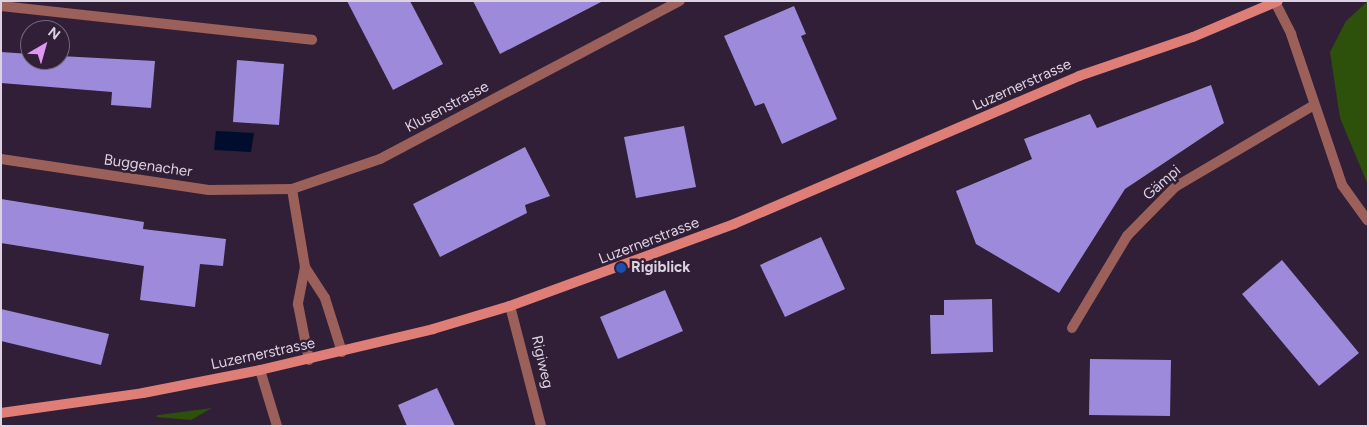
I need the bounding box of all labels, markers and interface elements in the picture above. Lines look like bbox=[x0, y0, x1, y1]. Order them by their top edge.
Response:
north arrow bbox=[20, 20, 70, 70]
text: N bbox=[44, 24, 63, 44]
street label: Luzernerstrasse bbox=[970, 55, 1074, 115]
street label: Klusenstrasse bbox=[402, 77, 492, 137]
street label: Buggenacher bbox=[103, 151, 193, 181]
street label: Gämpi bbox=[1139, 162, 1185, 204]
street label: Luzernerstrasse bbox=[596, 214, 702, 268]
place label: Rigiblick bbox=[631, 259, 690, 277]
marker: Rigiblick bbox=[615, 262, 627, 274]
street label: Luzernerstrasse bbox=[209, 334, 317, 374]
street label: Rigiweg bbox=[527, 334, 557, 390]

